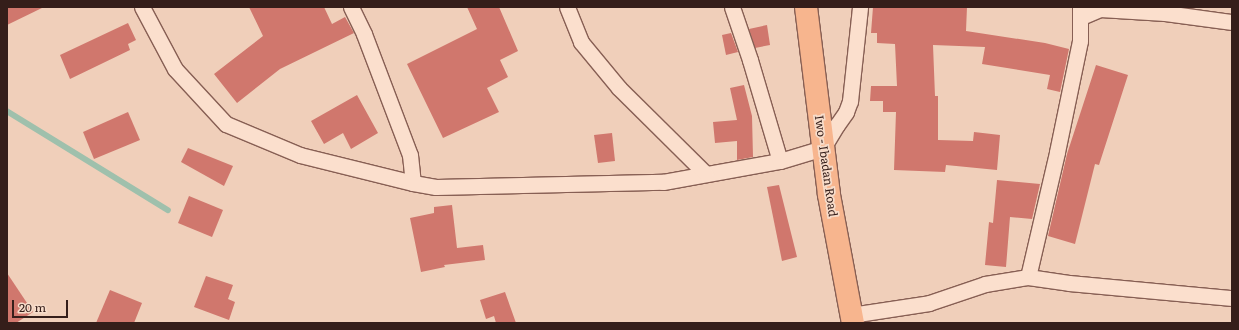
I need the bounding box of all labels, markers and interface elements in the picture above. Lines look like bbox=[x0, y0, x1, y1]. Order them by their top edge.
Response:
street label: Iwo - Ibadan Road bbox=[812, 114, 840, 218]
scale bar bbox=[14, 292, 70, 318]
text: 20 m bbox=[19, 298, 46, 316]

